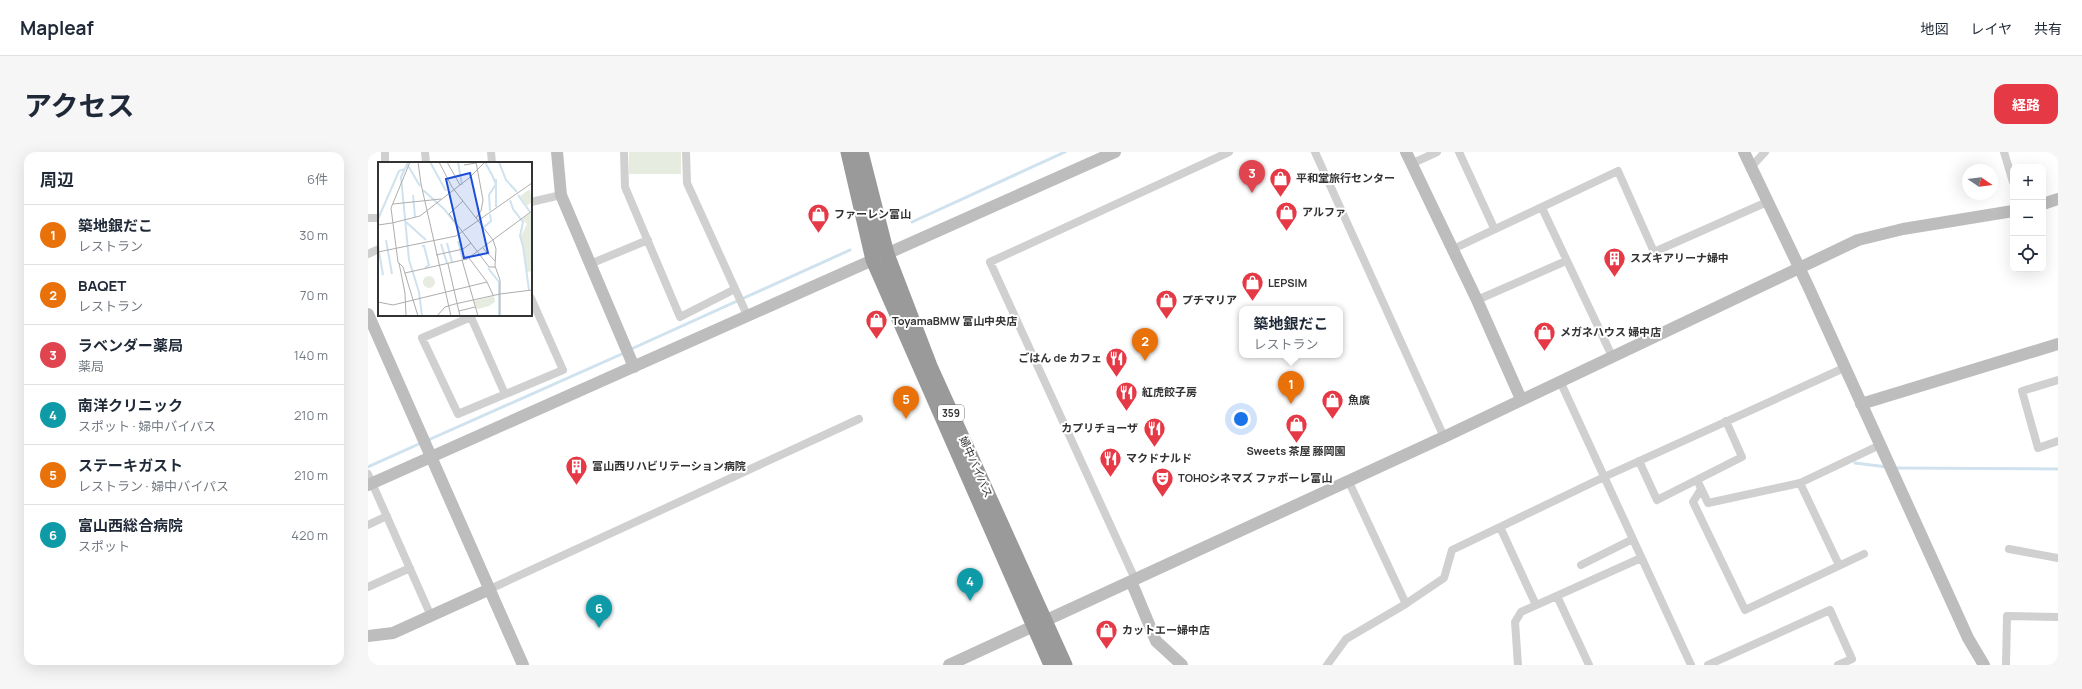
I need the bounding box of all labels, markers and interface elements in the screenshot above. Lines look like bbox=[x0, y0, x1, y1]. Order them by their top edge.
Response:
text: Mapleaf bbox=[20, 15, 94, 41]
text: 地図 bbox=[1920, 19, 1948, 38]
text: レイヤ bbox=[1970, 19, 2012, 38]
text: 共有 bbox=[2034, 19, 2062, 38]
button: 経路 bbox=[1994, 84, 2058, 124]
text: アクセス bbox=[24, 86, 135, 124]
pin: 3 bbox=[1239, 160, 1265, 193]
inset map bbox=[378, 162, 532, 316]
north arrow bbox=[1962, 164, 1998, 200]
map controls bbox=[2010, 164, 2046, 272]
button: + bbox=[2010, 164, 2046, 200]
shop icon: 平和堂旅行センター bbox=[1267, 165, 1293, 198]
text: 周辺 bbox=[40, 168, 74, 191]
text: 6件 bbox=[307, 170, 328, 188]
place label: 平和堂旅行センター bbox=[1296, 170, 1395, 185]
shop icon: アルファ bbox=[1274, 199, 1300, 232]
button: − bbox=[2010, 200, 2046, 236]
shop icon: ファーレン富山 bbox=[805, 201, 831, 234]
place label: アルファ bbox=[1302, 204, 1346, 219]
place label: ファーレン富山 bbox=[834, 206, 911, 221]
text: 築地銀だこ bbox=[78, 215, 153, 236]
text: 1 bbox=[50, 226, 56, 244]
text: 30 m bbox=[299, 226, 328, 244]
button: locate bbox=[2010, 236, 2046, 272]
text: レストラン bbox=[78, 237, 143, 255]
building icon: スズキアリーナ婦中 bbox=[1602, 245, 1628, 278]
place label: スズキアリーナ婦中 bbox=[1630, 250, 1729, 265]
shop icon: LEPSIM bbox=[1239, 270, 1265, 303]
text: BAQET bbox=[78, 275, 126, 296]
place label: LEPSIM bbox=[1268, 275, 1307, 290]
text: 2 bbox=[49, 286, 57, 304]
text: 70 m bbox=[300, 286, 328, 304]
shop icon: プチマリア bbox=[1153, 287, 1179, 320]
place label: プチマリア bbox=[1182, 292, 1237, 307]
text: レストラン bbox=[78, 297, 143, 315]
popup bbox=[1239, 306, 1343, 358]
shop icon: ToyamaBMW 富山中央店 bbox=[863, 308, 889, 341]
place label: ToyamaBMW 富山中央店 bbox=[892, 313, 1017, 328]
text: 築地銀だこ bbox=[1253, 313, 1329, 334]
shop icon: メガネハウス 婦中店 bbox=[1532, 319, 1558, 352]
place label: メガネハウス 婦中店 bbox=[1560, 324, 1661, 339]
pin: 2 bbox=[1132, 328, 1158, 361]
text: ラベンダー薬局 bbox=[78, 335, 183, 356]
text: レストラン bbox=[1253, 335, 1319, 353]
restaurant icon: ごはん de カフェ bbox=[1104, 345, 1130, 378]
text: 3 bbox=[49, 346, 57, 364]
text: 140 m bbox=[294, 346, 328, 364]
place label: ごはん de カフェ bbox=[1018, 350, 1102, 365]
text: 薬局 bbox=[78, 357, 104, 375]
pin: 1 bbox=[1278, 371, 1304, 404]
restaurant icon: 紅虎餃子房 bbox=[1113, 379, 1139, 412]
place label: 紅虎餃子房 bbox=[1142, 384, 1197, 399]
pin: 5 bbox=[893, 386, 919, 419]
shop icon: 魚廣 bbox=[1320, 387, 1346, 420]
place label: 魚廣 bbox=[1348, 392, 1370, 407]
text: 南洋クリニック bbox=[78, 395, 183, 416]
road number: 359 bbox=[938, 405, 964, 421]
text: 4 bbox=[49, 406, 57, 424]
text: 210 m bbox=[294, 406, 328, 424]
your location bbox=[1231, 409, 1251, 429]
shop icon: Sweets 茶屋 藤岡園 bbox=[1283, 412, 1309, 445]
restaurant icon: カプリチョーザ bbox=[1141, 415, 1167, 448]
text: スポット · 婦中バイパス bbox=[78, 417, 216, 435]
place label: カプリチョーザ bbox=[1061, 420, 1138, 435]
street label: 婦中バイパス bbox=[956, 434, 997, 500]
place label: Sweets 茶屋 藤岡園 bbox=[1246, 443, 1346, 458]
restaurant icon: マクドナルド bbox=[1098, 445, 1124, 478]
place label: マクドナルド bbox=[1126, 450, 1192, 465]
building icon: 富山西リハビリテーション病院 bbox=[564, 453, 590, 486]
text: ステーキガスト bbox=[78, 455, 183, 476]
place label: 富山西リハビリテーション病院 bbox=[592, 458, 746, 473]
theatre icon: TOHOシネマズ ファボーレ富山 bbox=[1150, 465, 1176, 498]
text: 5 bbox=[49, 466, 57, 484]
text: 210 m bbox=[294, 466, 328, 484]
place label: TOHOシネマズ ファボーレ富山 bbox=[1178, 470, 1332, 485]
text: レストラン · 婦中バイパス bbox=[78, 477, 229, 495]
text: 富山西総合病院 bbox=[78, 515, 183, 536]
text: 6 bbox=[49, 526, 57, 544]
text: 420 m bbox=[291, 526, 328, 544]
text: スポット bbox=[78, 537, 130, 555]
pin: 4 bbox=[957, 568, 983, 601]
pin: 6 bbox=[586, 595, 612, 628]
shop icon: カットエー婦中店 bbox=[1093, 617, 1119, 650]
place label: カットエー婦中店 bbox=[1122, 622, 1210, 637]

